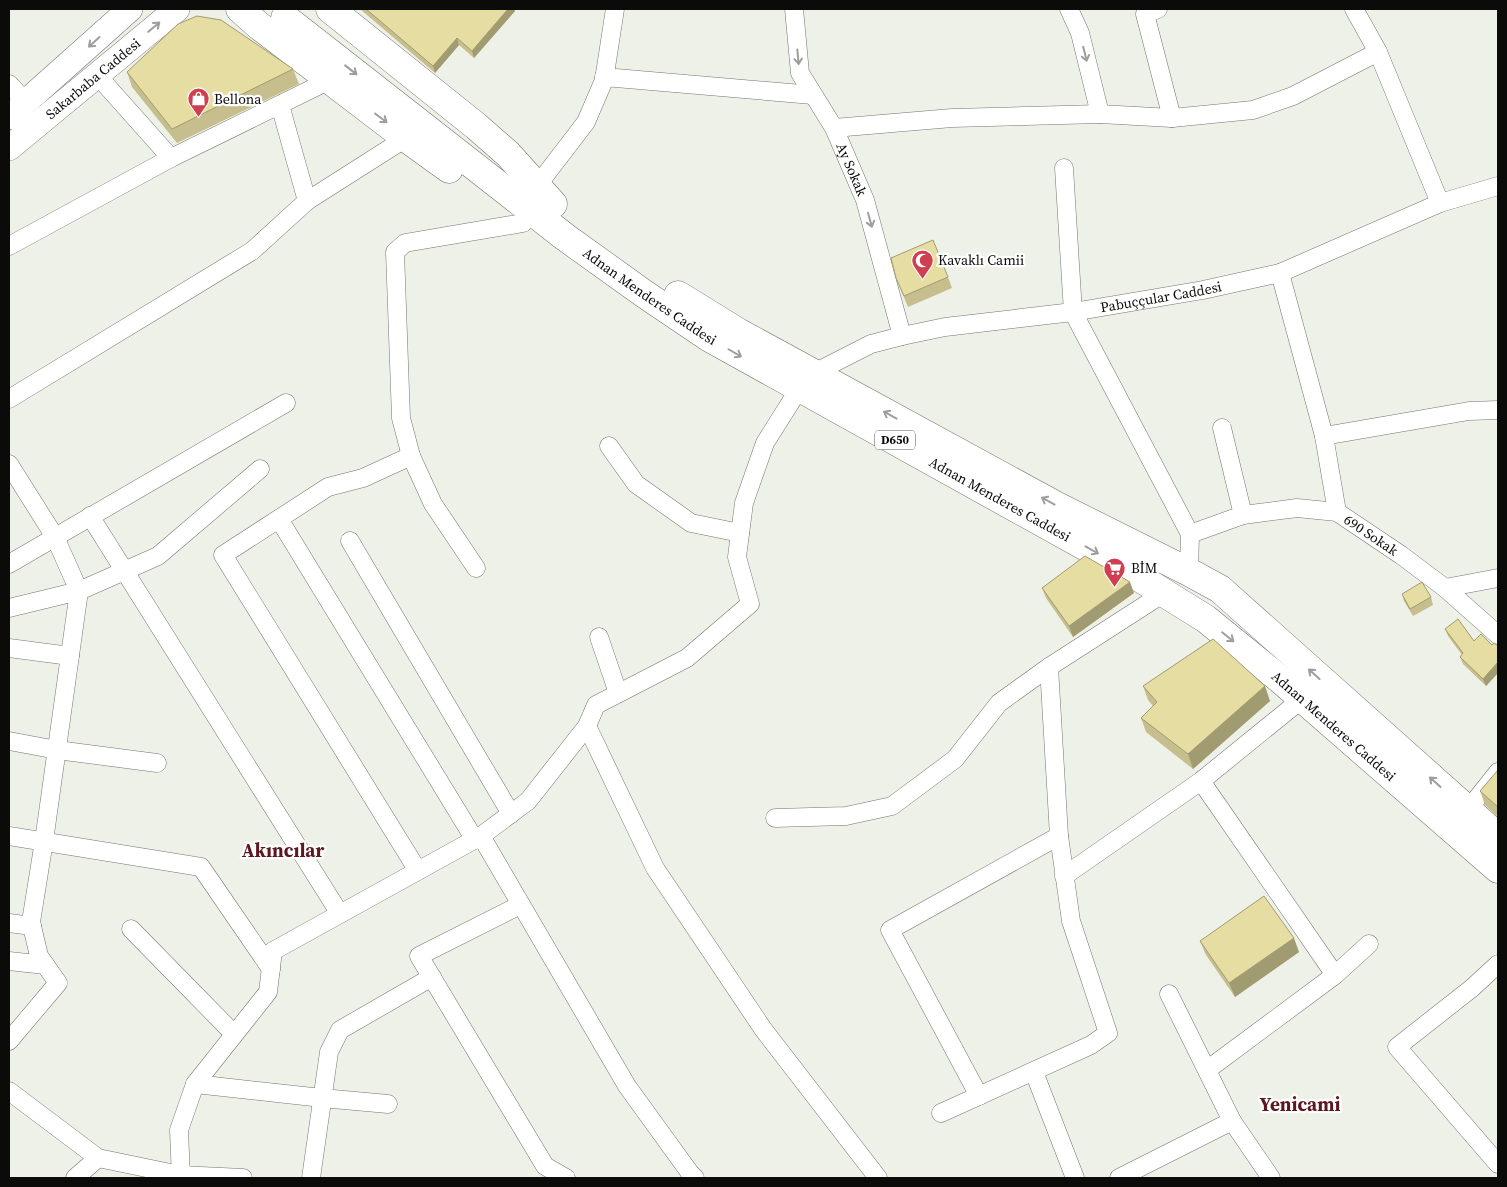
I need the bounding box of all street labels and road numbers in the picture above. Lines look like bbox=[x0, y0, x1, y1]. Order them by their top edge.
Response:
street label: Sakarbaba Caddesi bbox=[41, 33, 145, 124]
street label: Ay Sokak bbox=[832, 140, 872, 199]
street label: Adnan Menderes Caddesi bbox=[579, 243, 720, 350]
street label: Pabuççular Caddesi bbox=[1099, 276, 1224, 317]
road number: D650 bbox=[875, 430, 915, 450]
street label: Adnan Menderes Caddesi bbox=[926, 452, 1074, 546]
street label: 690 Sokak bbox=[1340, 509, 1402, 561]
street label: Adnan Menderes Caddesi bbox=[1267, 666, 1400, 786]

